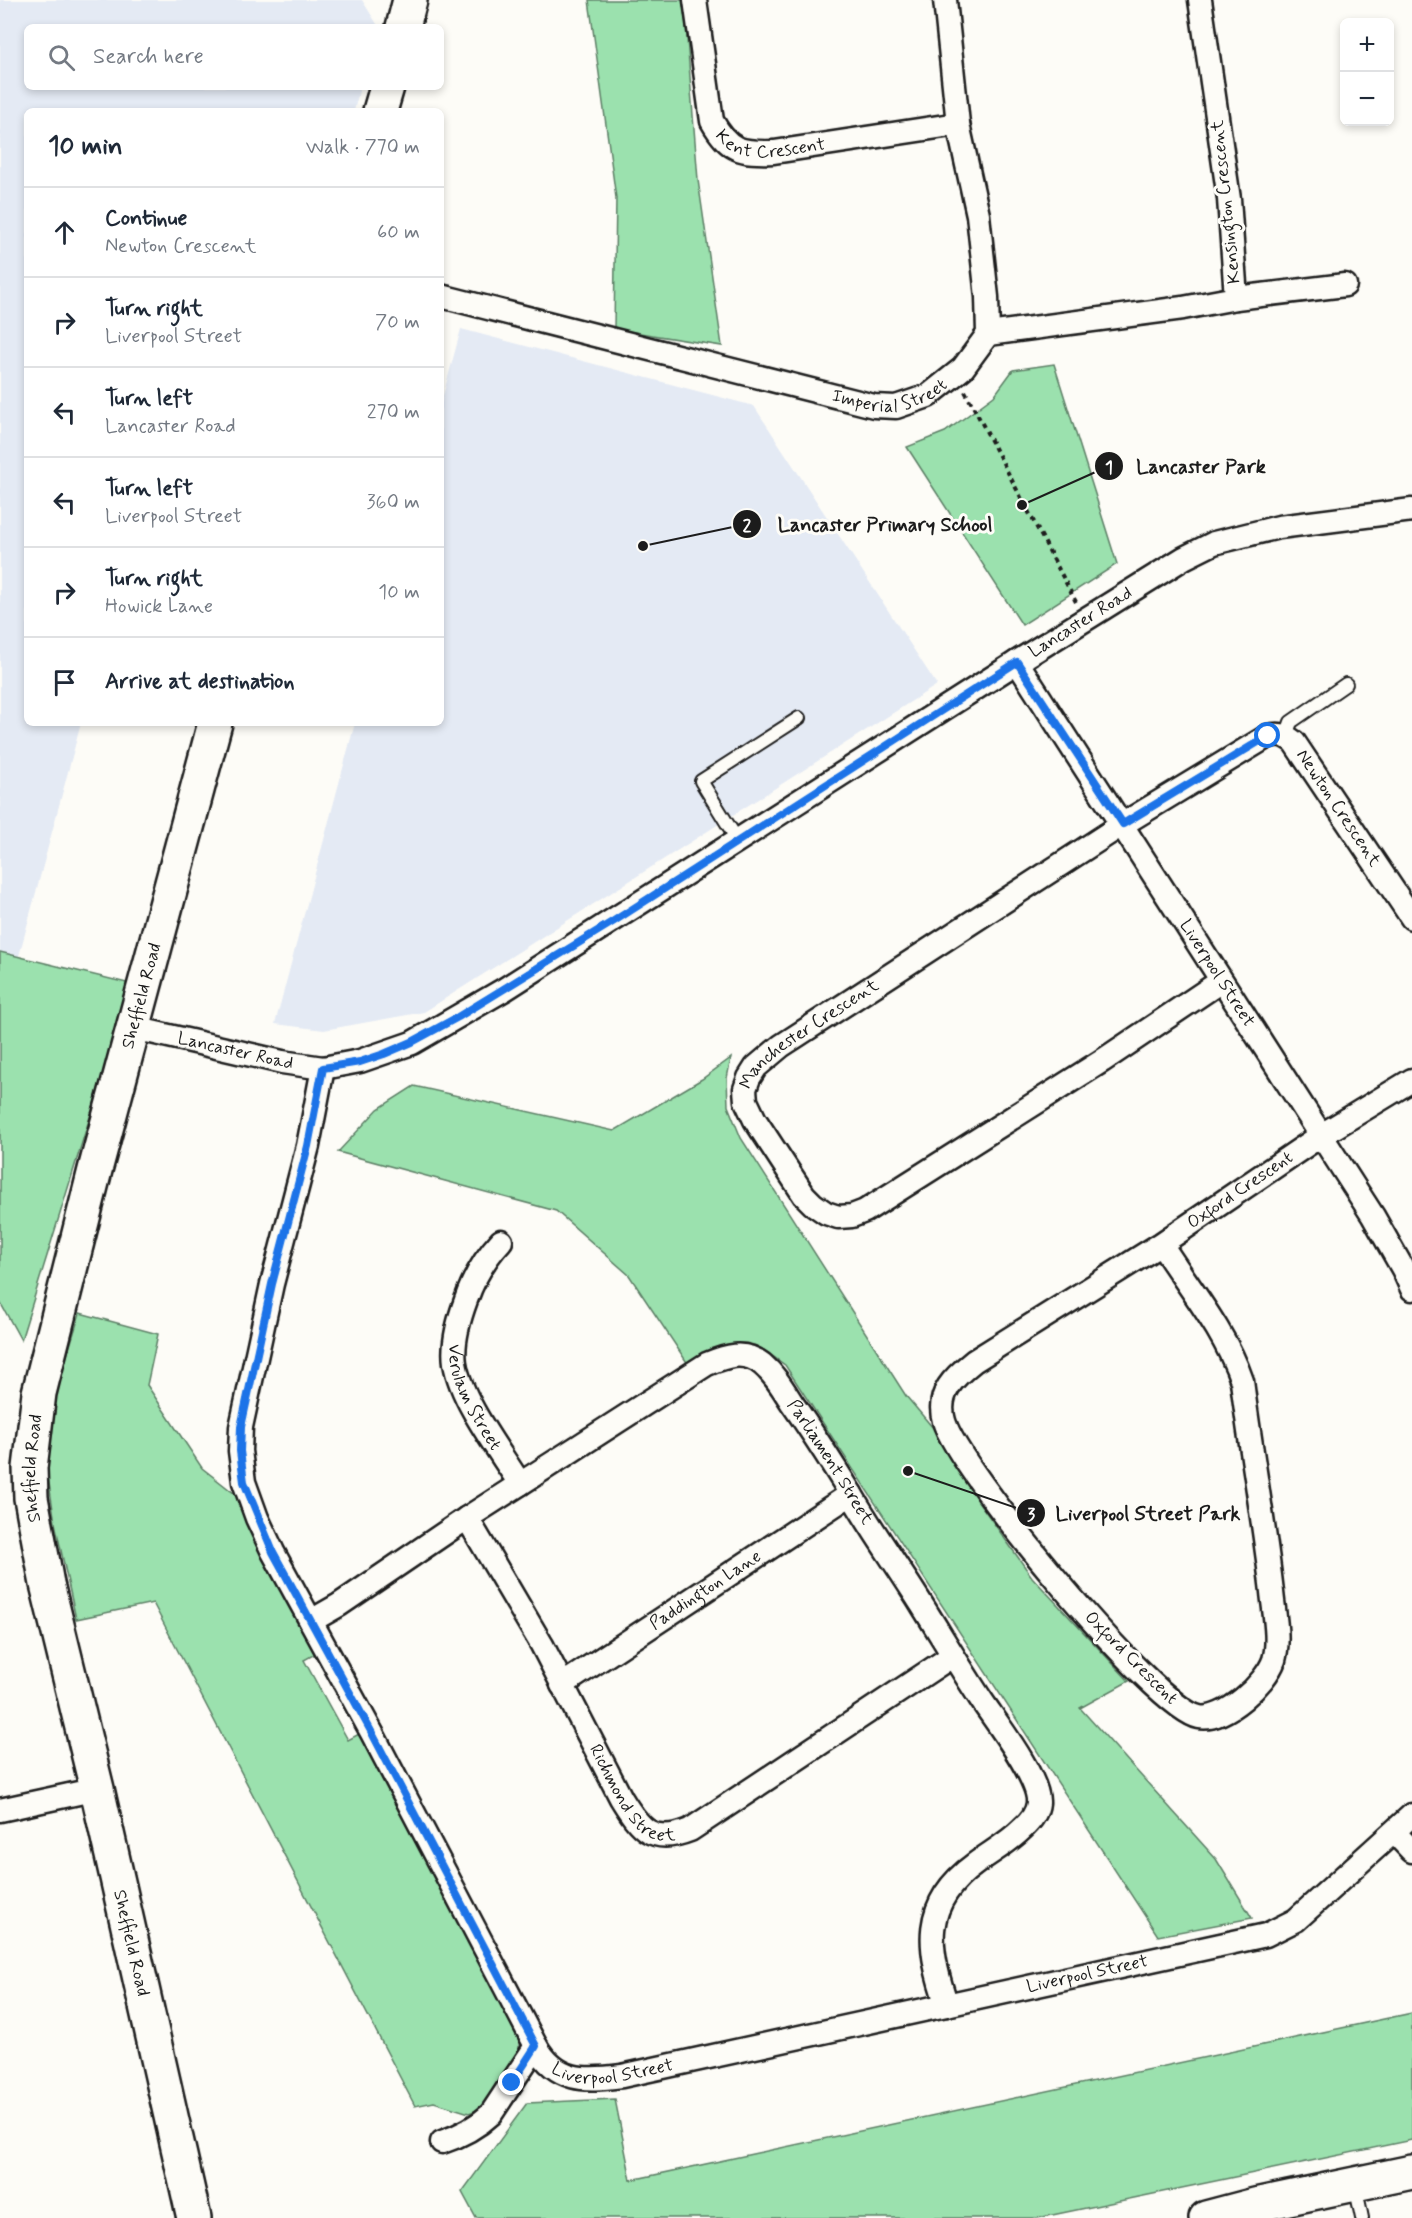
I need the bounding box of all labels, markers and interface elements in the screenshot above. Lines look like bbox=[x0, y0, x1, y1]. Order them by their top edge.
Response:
map controls bbox=[1340, 18, 1394, 126]
button: + bbox=[1340, 18, 1394, 72]
search box bbox=[24, 24, 444, 90]
icon: search bbox=[45, 41, 78, 74]
text: Search here bbox=[93, 43, 204, 71]
button: − bbox=[1340, 72, 1394, 126]
street label: Kensington Crescent bbox=[1205, 118, 1249, 285]
street label: Kent Crescent bbox=[709, 125, 827, 164]
text: 10 min bbox=[48, 130, 123, 164]
text: Walk · 770 m bbox=[306, 134, 420, 161]
text: Continue bbox=[105, 205, 187, 233]
icon: ahead bbox=[48, 216, 81, 249]
text: 60 m bbox=[377, 219, 420, 246]
text: Newton Crescent bbox=[105, 233, 257, 260]
text: Turn right bbox=[105, 295, 203, 323]
icon: right bbox=[48, 306, 81, 339]
text: 70 m bbox=[375, 309, 420, 336]
text: Liverpool Street bbox=[105, 323, 242, 350]
street label: Imperial Street bbox=[830, 373, 952, 419]
text: Turn left bbox=[105, 385, 193, 413]
icon: left bbox=[48, 396, 81, 429]
text: 270 m bbox=[367, 399, 420, 426]
text: Lancaster Road bbox=[105, 413, 236, 440]
callout: Lancaster Park bbox=[1094, 447, 1277, 485]
text: Lancaster Park bbox=[1136, 454, 1266, 481]
text: 1 bbox=[1105, 456, 1113, 480]
text: Turn left bbox=[105, 475, 193, 503]
icon: left bbox=[48, 486, 81, 519]
text: 360 m bbox=[367, 489, 420, 516]
text: Liverpool Street bbox=[105, 503, 242, 530]
callout: Lancaster Primary School bbox=[732, 505, 1007, 543]
text: Lancaster Primary School bbox=[778, 512, 992, 539]
text: 2 bbox=[743, 514, 752, 538]
text: Turn right bbox=[105, 565, 203, 593]
icon: right bbox=[48, 576, 81, 609]
text: 10 m bbox=[378, 579, 420, 606]
street label: Lancaster Road bbox=[1024, 581, 1137, 664]
text: Howick Lane bbox=[105, 593, 213, 620]
icon: arrive bbox=[48, 666, 81, 699]
text: Arrive at destination bbox=[105, 668, 295, 696]
route start bbox=[1254, 722, 1280, 748]
street label: Newton Crescent bbox=[1290, 745, 1387, 872]
street label: Liverpool Street bbox=[1173, 915, 1261, 1032]
street label: Sheffield Road bbox=[116, 940, 167, 1051]
street label: Manchester Crescent bbox=[734, 974, 884, 1092]
street label: Lancaster Road bbox=[175, 1026, 295, 1075]
street label: Oxford Crescent bbox=[1182, 1146, 1298, 1235]
street label: Verulam Street bbox=[442, 1343, 507, 1455]
street label: Parliament Street bbox=[781, 1395, 879, 1530]
street label: Sheffield Road bbox=[18, 1413, 48, 1524]
callout: Liverpool Street Park bbox=[1016, 1494, 1251, 1532]
text: Liverpool Street Park bbox=[1056, 1501, 1241, 1528]
text: 3 bbox=[1027, 1503, 1036, 1527]
street label: Paddington Lane bbox=[645, 1544, 766, 1636]
street label: Oxford Crescent bbox=[1078, 1606, 1183, 1712]
street label: Richmond Street bbox=[583, 1740, 677, 1848]
street label: Sheffield Road bbox=[107, 1887, 155, 1999]
street label: Liverpool Street bbox=[1024, 1949, 1150, 1999]
street label: Liverpool Street bbox=[547, 2053, 675, 2091]
route end bbox=[498, 2069, 524, 2095]

